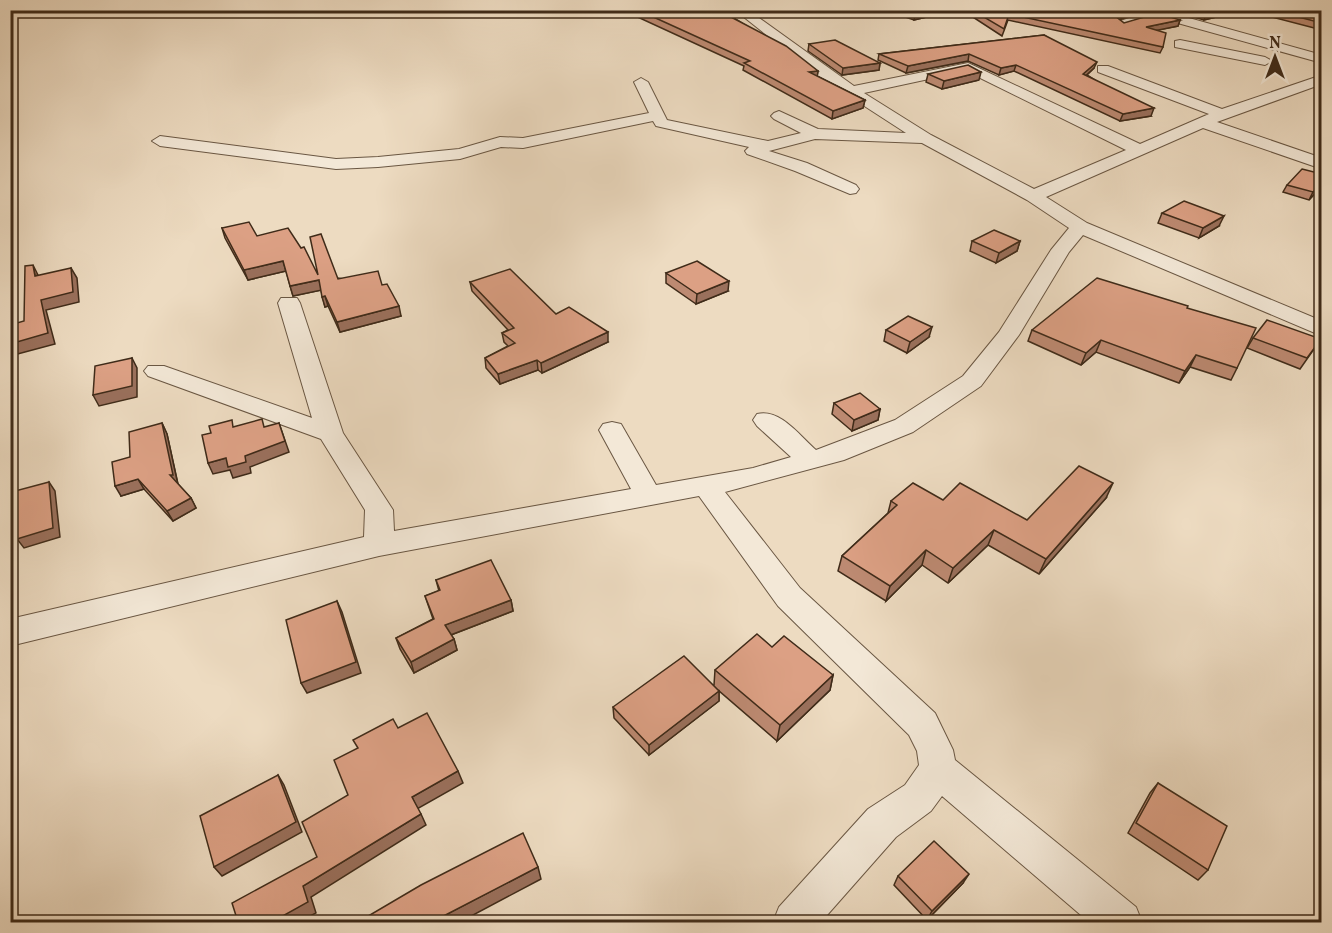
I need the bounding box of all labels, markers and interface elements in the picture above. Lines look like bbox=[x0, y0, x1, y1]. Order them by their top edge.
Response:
north arrow bbox=[1245, 27, 1305, 87]
text: N bbox=[1269, 33, 1281, 55]

